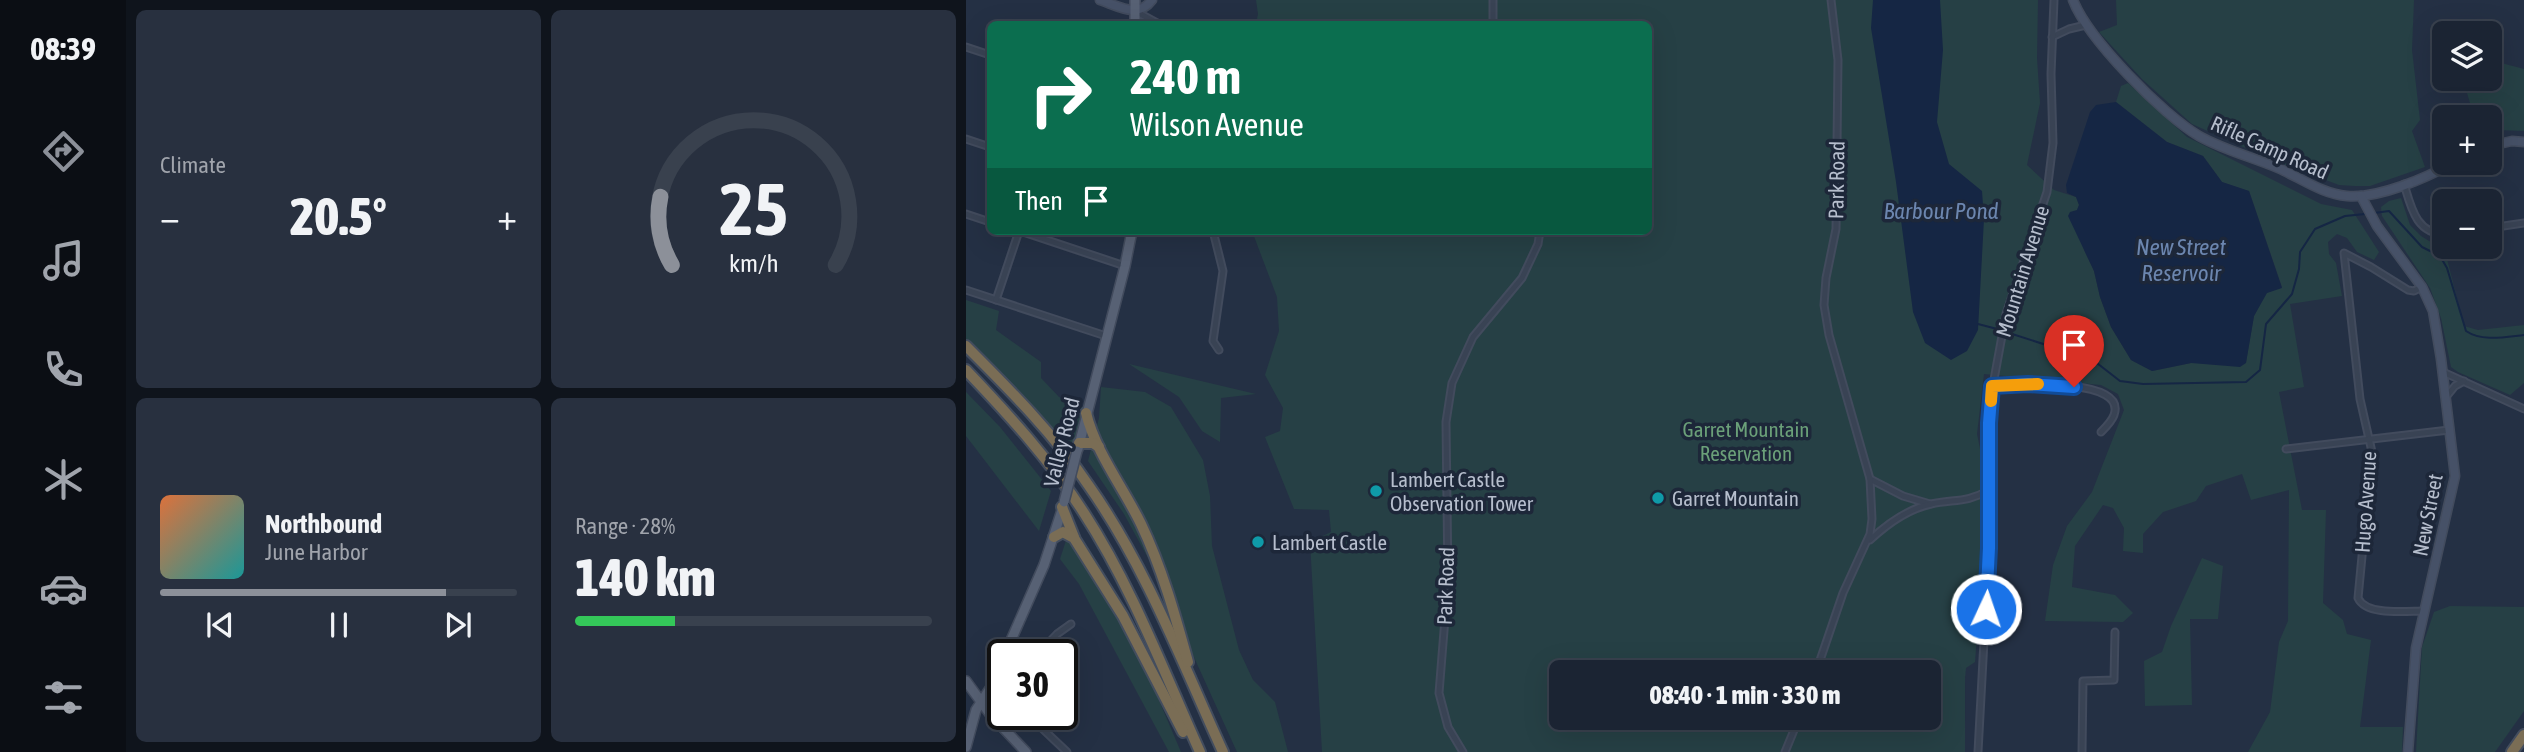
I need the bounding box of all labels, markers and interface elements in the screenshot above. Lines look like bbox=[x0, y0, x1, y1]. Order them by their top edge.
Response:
map controls bbox=[2432, 21, 2502, 259]
button: layers bbox=[2432, 21, 2502, 91]
text: 08:39 bbox=[30, 30, 96, 67]
text: 240 m bbox=[1130, 48, 1241, 104]
icon: right bbox=[1015, 49, 1106, 140]
button: + bbox=[2432, 105, 2502, 175]
text: Wilson Avenue bbox=[1130, 106, 1304, 143]
street label: Rifle Camp Road bbox=[2207, 110, 2333, 184]
icon: directions bbox=[39, 127, 88, 176]
street label: Park Road bbox=[1823, 141, 1849, 219]
text: Climate bbox=[160, 152, 226, 178]
text: 25 bbox=[719, 167, 788, 250]
icon: arrive bbox=[1077, 182, 1115, 220]
text: 20.5° bbox=[290, 186, 387, 246]
text: Then bbox=[1015, 186, 1063, 216]
button: − bbox=[2432, 189, 2502, 259]
text: − bbox=[160, 195, 180, 238]
text: + bbox=[497, 195, 517, 238]
water label: Barbour Pond bbox=[1883, 198, 1999, 224]
street label: Mountain Avenue bbox=[1991, 202, 2053, 340]
water label: New Street Reservoir bbox=[2136, 234, 2226, 286]
icon: music bbox=[39, 236, 88, 285]
text: km/h bbox=[729, 249, 778, 277]
pin bbox=[2044, 315, 2104, 387]
icon: arrive bbox=[2055, 326, 2093, 364]
icon: phone bbox=[39, 345, 88, 394]
street label: Valley Road bbox=[1038, 395, 1084, 489]
park label: Garret Mountain Reservation bbox=[1683, 417, 1809, 465]
street label: Hugo Avenue bbox=[2349, 450, 2381, 554]
icon: climate bbox=[39, 455, 88, 504]
place label: Lambert Castle Observation Tower bbox=[1390, 467, 1534, 515]
street label: New Street bbox=[2407, 472, 2447, 558]
marker: Lambert Castle Observation Tower bbox=[1368, 483, 1384, 499]
place label: Garret Mountain bbox=[1672, 486, 1799, 510]
marker: Garret Mountain bbox=[1650, 490, 1666, 506]
text: Northbound bbox=[265, 509, 382, 539]
text: Range · 28% bbox=[575, 513, 675, 539]
place label: Lambert Castle bbox=[1272, 530, 1387, 554]
marker: Lambert Castle bbox=[1250, 534, 1266, 550]
text: June Harbor bbox=[265, 539, 368, 565]
text: 140 km bbox=[575, 547, 716, 607]
street label: Park Road bbox=[1432, 547, 1458, 625]
icon: car bbox=[39, 564, 88, 613]
position arrow bbox=[1949, 572, 2023, 646]
icon: previous bbox=[201, 606, 239, 644]
icon: pause bbox=[320, 606, 358, 644]
icon: next bbox=[439, 606, 477, 644]
speed limit sign: 30 bbox=[987, 639, 1078, 730]
icon: filters bbox=[39, 673, 88, 722]
text: 08:40 · 1 min · 330 m bbox=[1650, 680, 1840, 710]

